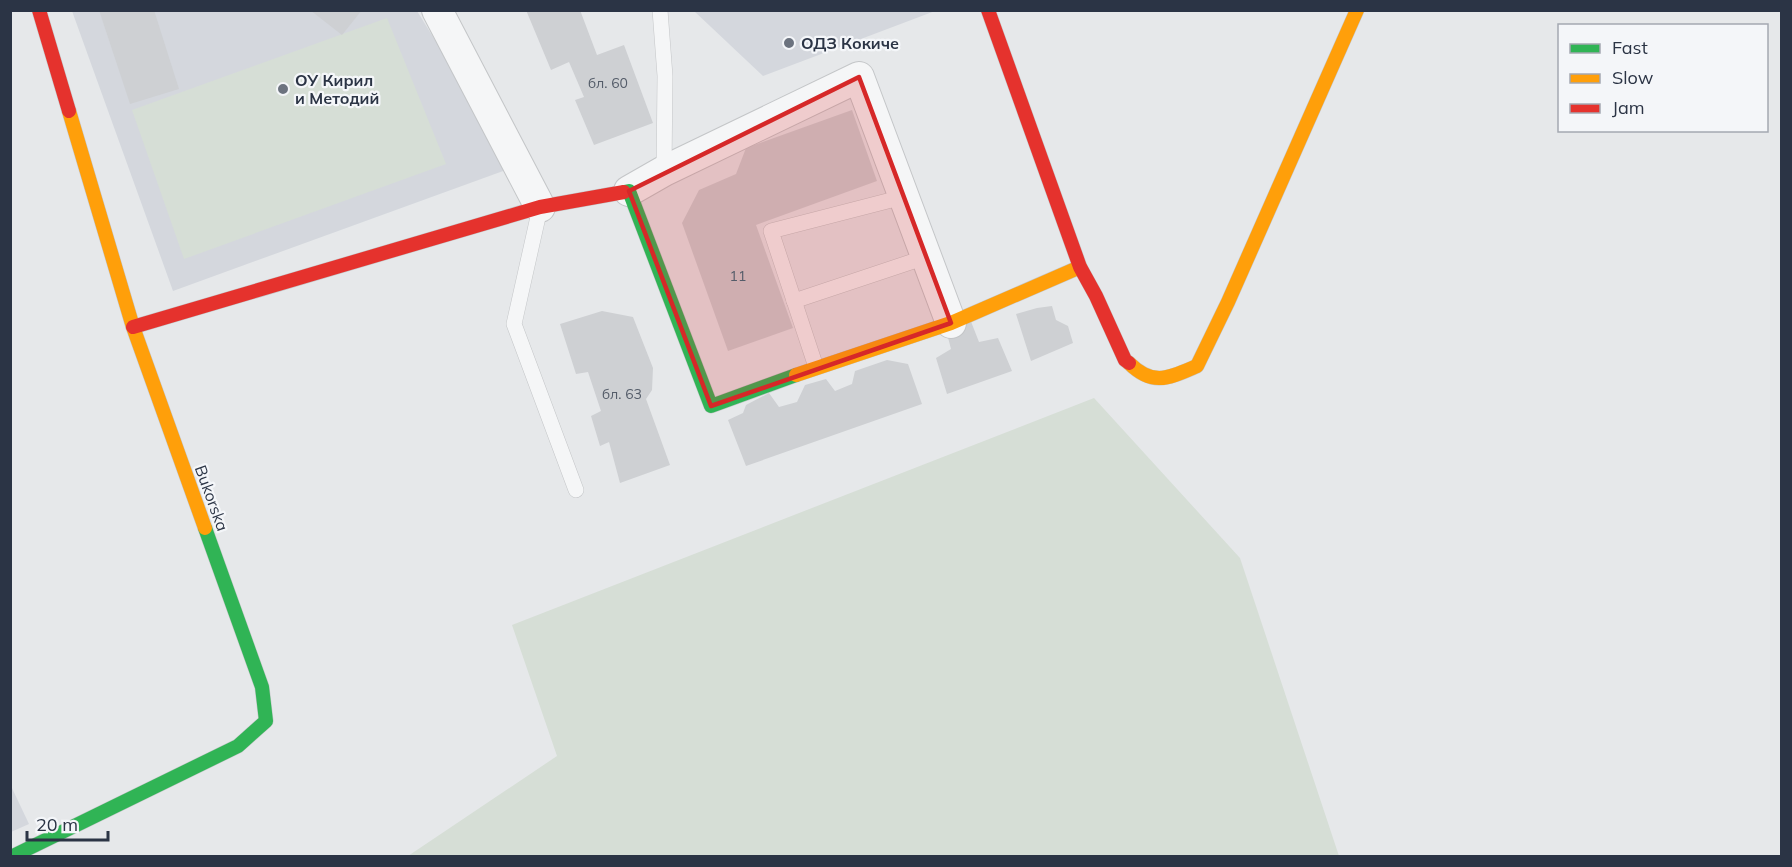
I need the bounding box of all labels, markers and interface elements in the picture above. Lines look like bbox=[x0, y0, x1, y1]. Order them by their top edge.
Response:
legend bbox=[1558, 24, 1768, 132]
place label: ОДЗ Кокиче bbox=[801, 33, 899, 53]
marker: ОДЗ Кокиче bbox=[782, 36, 796, 50]
text: Fast bbox=[1612, 36, 1648, 59]
text: Slow bbox=[1612, 66, 1654, 89]
place label: ОУ Кирил и Методий bbox=[295, 70, 379, 108]
house number: бл. 60 bbox=[588, 74, 628, 92]
marker: ОУ Кирил и Методий bbox=[276, 82, 290, 96]
text: Jam bbox=[1612, 96, 1645, 119]
house number: 11 bbox=[730, 267, 746, 285]
house number: бл. 63 bbox=[602, 385, 642, 403]
street label: Bukorska bbox=[191, 462, 233, 534]
scale bar bbox=[27, 804, 108, 842]
text: 20 m bbox=[36, 813, 78, 836]

